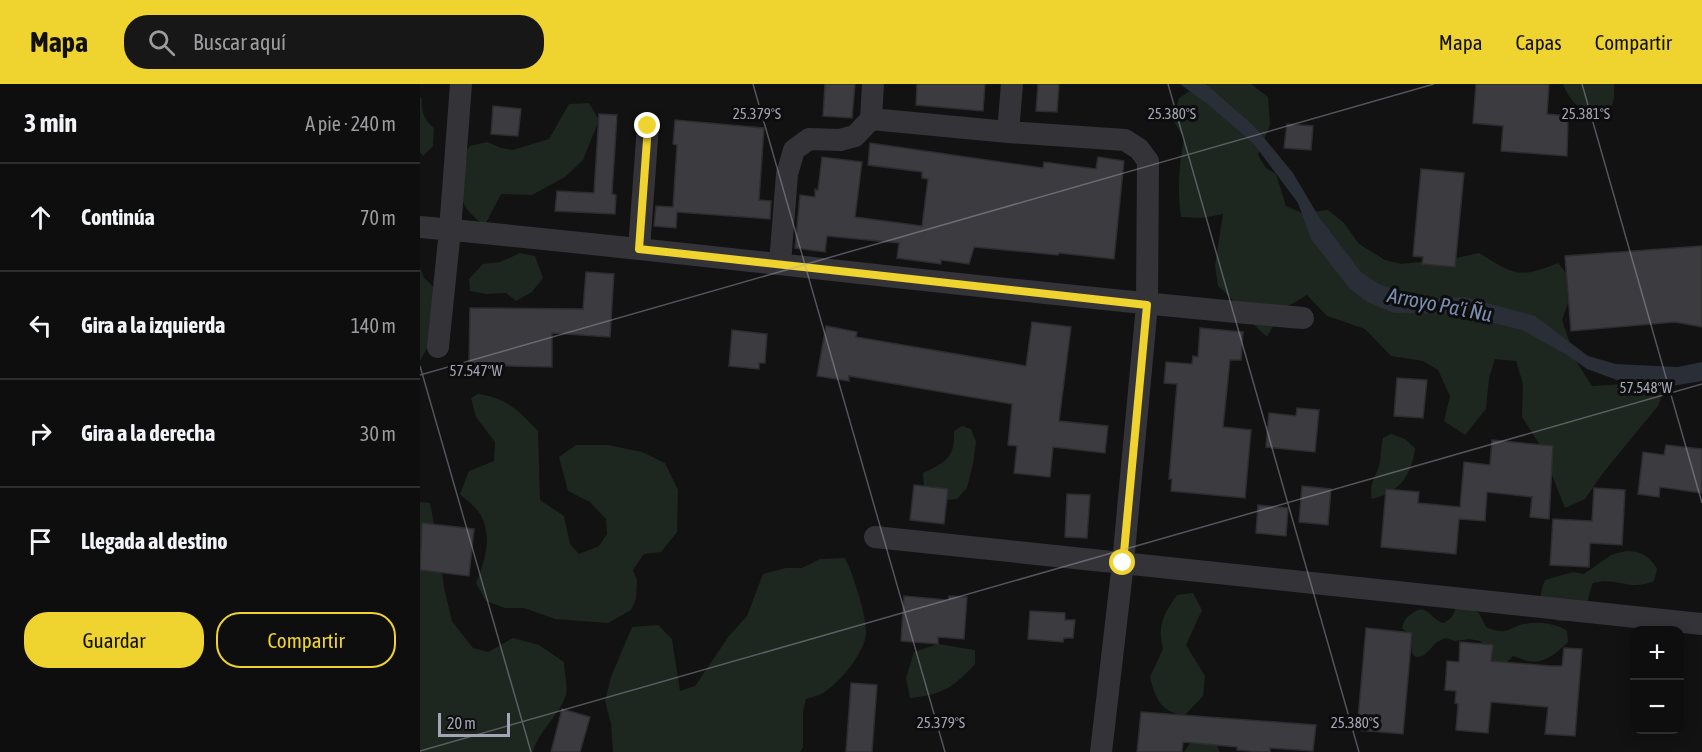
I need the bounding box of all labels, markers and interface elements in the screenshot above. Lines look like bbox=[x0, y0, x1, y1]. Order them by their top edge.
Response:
search box bbox=[124, 15, 544, 69]
text: Mapa bbox=[30, 26, 88, 58]
icon: search bbox=[145, 26, 178, 59]
text: Buscar aquí bbox=[193, 29, 286, 55]
text: Mapa bbox=[1439, 30, 1482, 54]
text: Capas bbox=[1515, 30, 1562, 54]
text: Compartir bbox=[1595, 30, 1672, 54]
text: 25.379°S bbox=[733, 105, 781, 122]
text: 25.380°S bbox=[1148, 105, 1196, 122]
text: 25.381°S bbox=[1562, 105, 1610, 122]
text: 3 min bbox=[24, 108, 77, 138]
text: A pie · 240 m bbox=[305, 112, 396, 135]
route end bbox=[634, 112, 660, 138]
icon: ahead bbox=[24, 201, 57, 234]
text: Continúa bbox=[81, 204, 155, 230]
text: 70 m bbox=[360, 206, 396, 229]
water label: Arroyo Pa'i Ñu bbox=[1385, 282, 1494, 326]
icon: left bbox=[24, 309, 57, 342]
text: Gira a la izquierda bbox=[81, 312, 225, 338]
text: 140 m bbox=[351, 314, 396, 337]
text: 57.547°W bbox=[450, 362, 503, 379]
text: 57.548°W bbox=[1620, 379, 1673, 396]
icon: right bbox=[24, 417, 57, 450]
text: Gira a la derecha bbox=[81, 420, 215, 446]
text: 30 m bbox=[360, 422, 396, 445]
icon: arrive bbox=[24, 525, 57, 558]
text: Llegada al destino bbox=[81, 528, 228, 554]
route start bbox=[1109, 549, 1135, 575]
button: Guardar bbox=[24, 612, 204, 668]
button: Compartir bbox=[216, 612, 396, 668]
map controls bbox=[1630, 626, 1684, 734]
button: + bbox=[1630, 626, 1684, 680]
button: − bbox=[1630, 680, 1684, 734]
scale bar bbox=[438, 710, 510, 738]
text: 20 m bbox=[447, 714, 476, 732]
text: 25.379°S bbox=[917, 714, 965, 731]
text: 25.380°S bbox=[1331, 714, 1379, 731]

